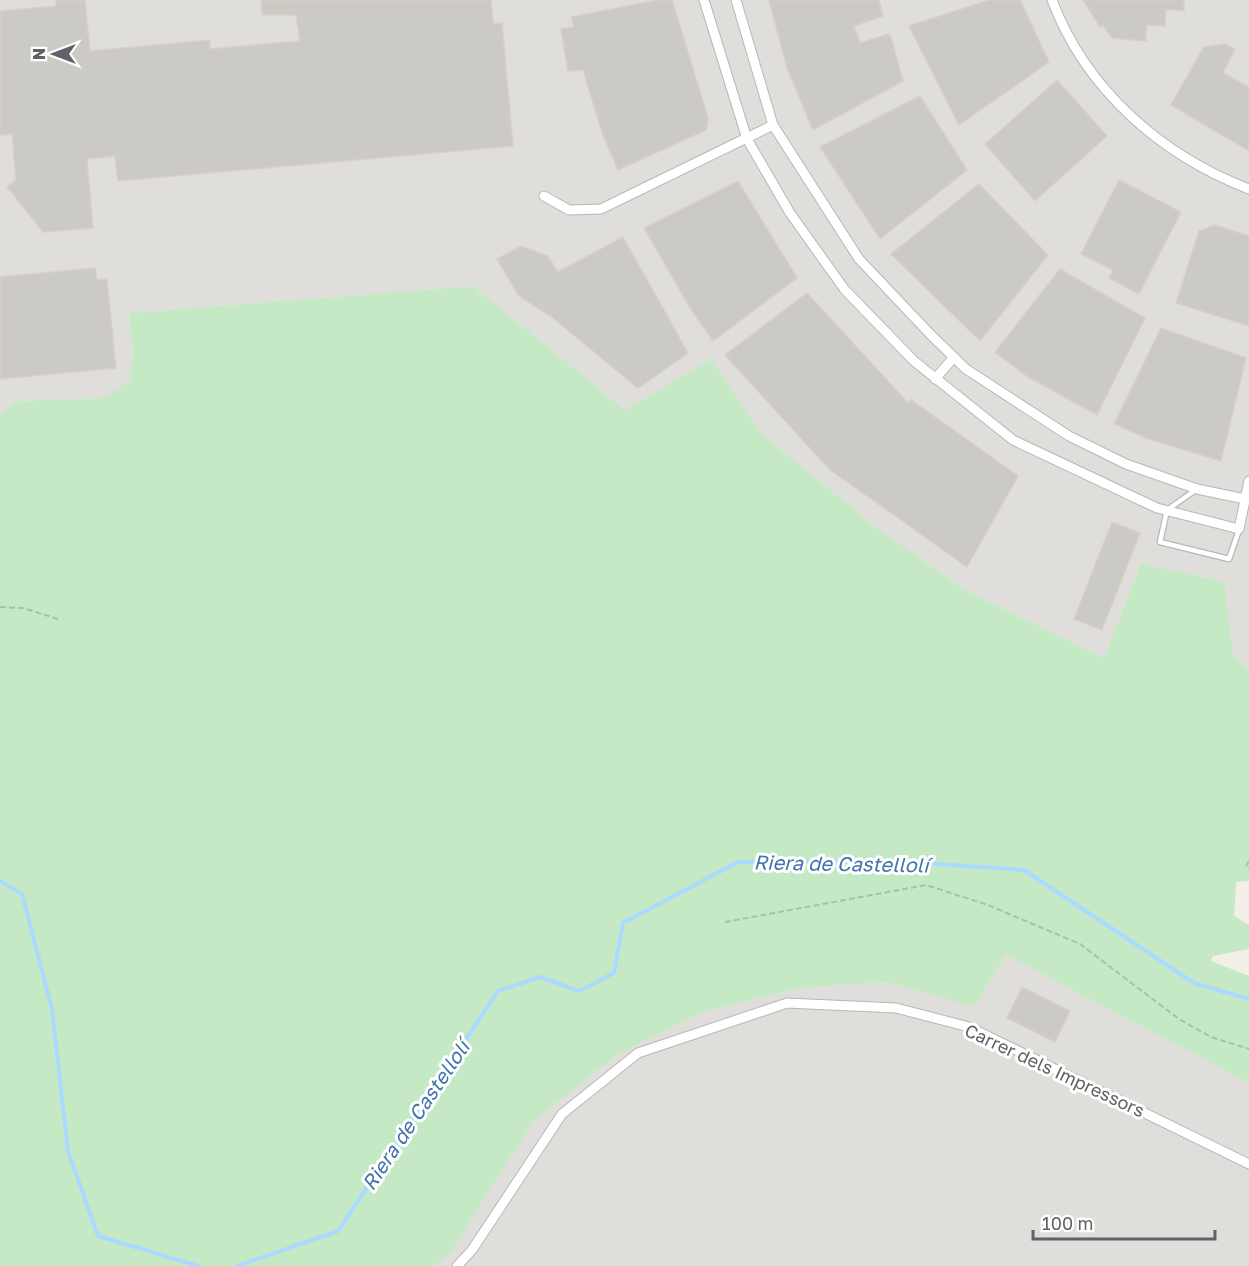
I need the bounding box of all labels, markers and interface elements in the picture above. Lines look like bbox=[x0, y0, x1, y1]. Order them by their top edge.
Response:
north arrow bbox=[24, 24, 84, 84]
text: N bbox=[29, 48, 49, 60]
water label: Riera de Castellolí bbox=[753, 849, 934, 877]
street label: Carrer dels Impressors bbox=[962, 1019, 1148, 1121]
water label: Riera de Castellolí bbox=[356, 1031, 477, 1194]
scale bar bbox=[1033, 1203, 1214, 1241]
text: 100 m bbox=[1042, 1212, 1093, 1234]

